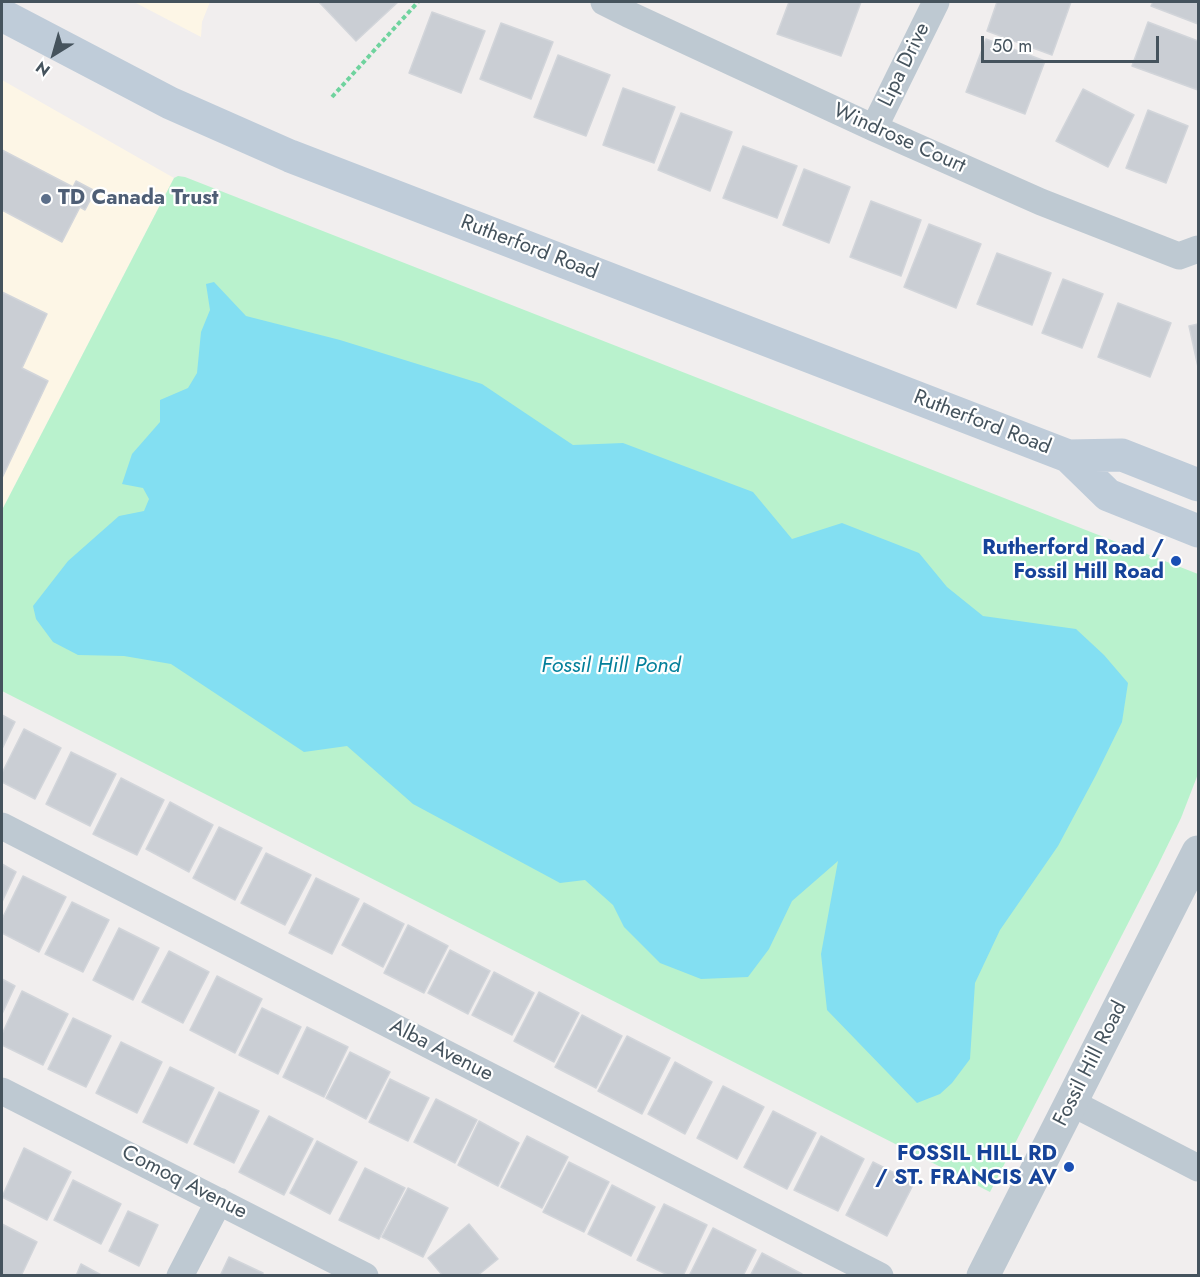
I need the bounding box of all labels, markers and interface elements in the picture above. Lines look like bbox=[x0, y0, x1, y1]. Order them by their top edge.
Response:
street label: Lipa Drive bbox=[874, 19, 936, 111]
north arrow bbox=[24, 24, 84, 84]
scale bar bbox=[984, 24, 1162, 62]
text: 50 m bbox=[992, 33, 1032, 59]
text: N bbox=[31, 56, 55, 82]
street label: Windrose Court bbox=[829, 99, 969, 179]
place label: TD Canada Trust bbox=[58, 186, 219, 212]
marker: TD Canada Trust bbox=[39, 192, 53, 206]
street label: Rutherford Road bbox=[457, 210, 601, 286]
street label: Rutherford Road bbox=[910, 385, 1054, 461]
place label: Rutherford Road / Fossil Hill Road bbox=[982, 536, 1164, 586]
marker: Rutherford Road / Fossil Hill Road bbox=[1169, 554, 1183, 568]
water label: Fossil Hill Pond bbox=[541, 654, 681, 680]
street label: Fossil Hill Road bbox=[1049, 997, 1133, 1131]
street label: Alba Avenue bbox=[385, 1014, 497, 1088]
street label: Comoq Avenue bbox=[117, 1141, 251, 1225]
place label: FOSSIL HILL RD / ST. FRANCIS AV bbox=[875, 1142, 1057, 1192]
marker: FOSSIL HILL RD / ST. FRANCIS AV bbox=[1062, 1160, 1076, 1174]

